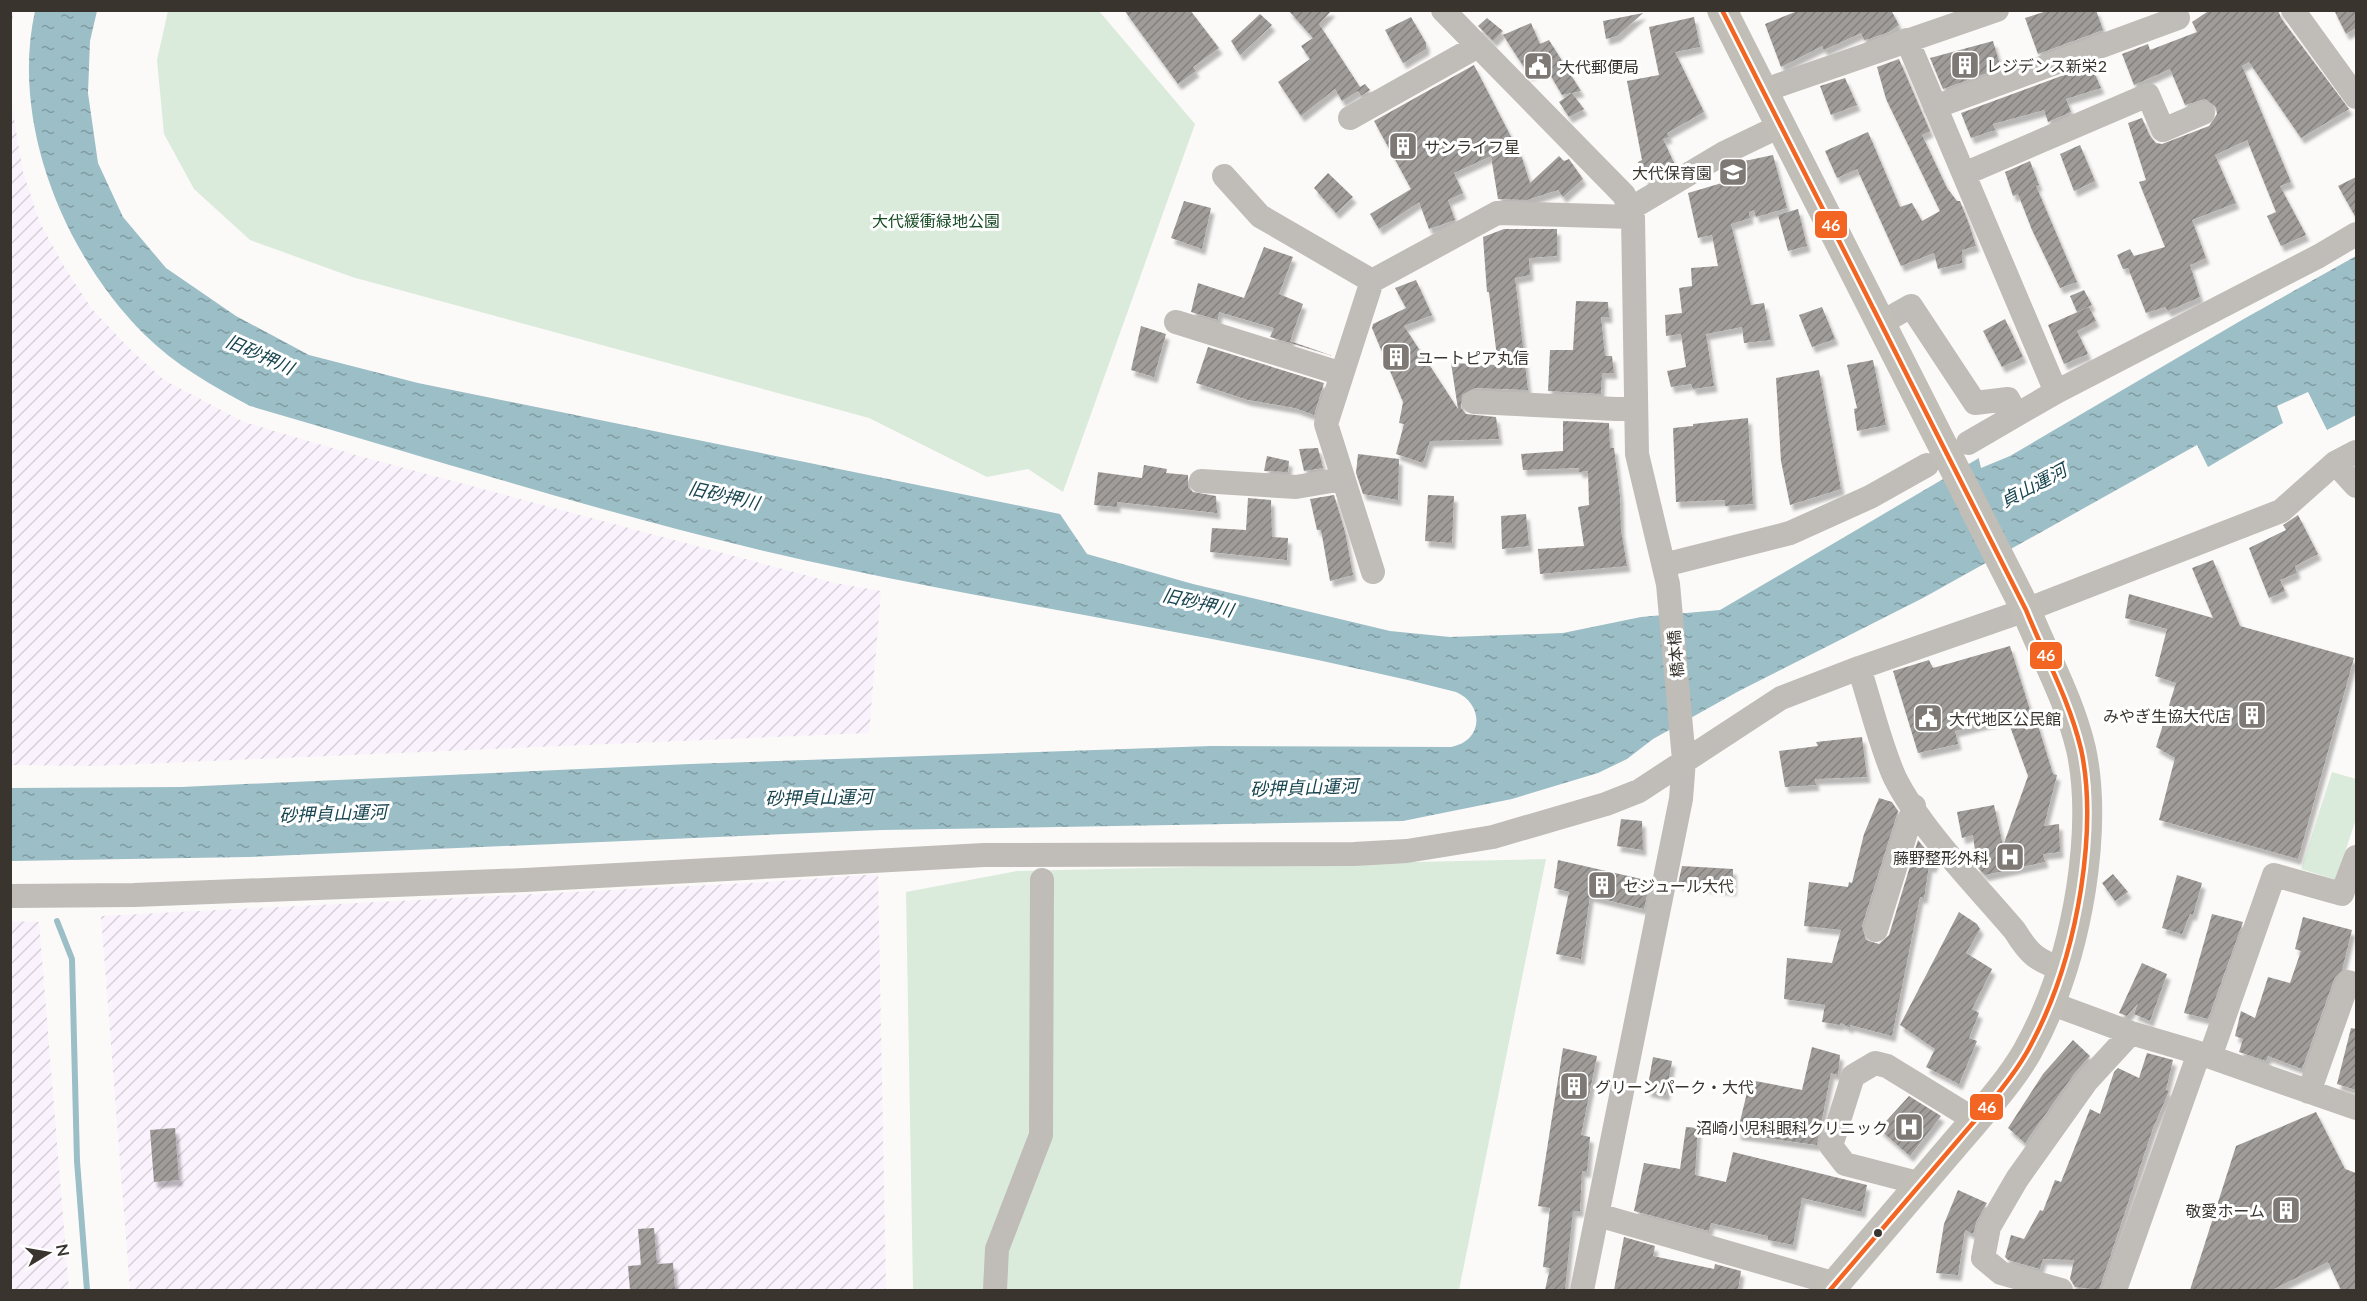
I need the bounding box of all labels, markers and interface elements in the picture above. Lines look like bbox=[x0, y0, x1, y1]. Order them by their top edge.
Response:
building icon: レジデンス新栄2 bbox=[1949, 49, 1981, 81]
public building icon: 大代郵便局 bbox=[1522, 50, 1554, 82]
place label: レジデンス新栄2 bbox=[1986, 56, 2107, 75]
place label: 大代郵便局 bbox=[1559, 57, 1639, 76]
building icon: サンライフ星 bbox=[1387, 130, 1419, 162]
place label: サンライフ星 bbox=[1424, 137, 1520, 156]
school or university icon: 大代保育園 bbox=[1717, 156, 1749, 188]
place label: 大代保育園 bbox=[1632, 163, 1712, 182]
line badge: 46 bbox=[1814, 210, 1848, 239]
park label: 大代緩衝緑地公園 bbox=[872, 211, 1000, 230]
text: 46 bbox=[1822, 215, 1840, 234]
water label: 旧砂押川 bbox=[223, 329, 299, 380]
building icon: ユートピア丸信 bbox=[1380, 341, 1412, 373]
place label: ユートピア丸信 bbox=[1417, 348, 1529, 367]
water label: 貞山運河 bbox=[1996, 457, 2073, 512]
water label: 旧砂押川 bbox=[686, 476, 764, 514]
water label: 旧砂押川 bbox=[1160, 583, 1238, 621]
street label: 橋本橋 bbox=[1663, 629, 1687, 679]
line badge: 46 bbox=[2029, 641, 2063, 670]
text: 46 bbox=[2037, 645, 2055, 664]
building icon: みやぎ生協大代店 bbox=[2236, 699, 2268, 731]
public building icon: 大代地区公民館 bbox=[1912, 702, 1944, 734]
place label: みやぎ生協大代店 bbox=[2103, 706, 2231, 725]
place label: 大代地区公民館 bbox=[1949, 709, 2061, 728]
water label: 砂押貞山運河 bbox=[1250, 774, 1361, 800]
water label: 砂押貞山運河 bbox=[765, 785, 876, 809]
water label: 砂押貞山運河 bbox=[279, 800, 390, 826]
hospital icon: 藤野整形外科 bbox=[1994, 841, 2026, 873]
place label: 藤野整形外科 bbox=[1893, 848, 1989, 867]
building icon: セジュール大代 bbox=[1586, 869, 1618, 901]
place label: セジュール大代 bbox=[1623, 876, 1734, 895]
building icon: グリーンパーク・大代 bbox=[1558, 1070, 1590, 1102]
place label: グリーンパーク・大代 bbox=[1595, 1077, 1754, 1096]
line badge: 46 bbox=[1969, 1093, 2004, 1121]
text: 46 bbox=[1978, 1097, 1996, 1116]
hospital icon: 沼崎小児科眼科クリニック bbox=[1893, 1111, 1925, 1143]
place label: 沼崎小児科眼科クリニック bbox=[1696, 1118, 1888, 1137]
building icon: 敬愛ホーム bbox=[2270, 1194, 2302, 1226]
place label: 敬愛ホーム bbox=[2185, 1201, 2265, 1220]
north arrow bbox=[18, 1223, 78, 1283]
unlabelled marker bbox=[1872, 1227, 1884, 1239]
text: N bbox=[53, 1242, 74, 1258]

